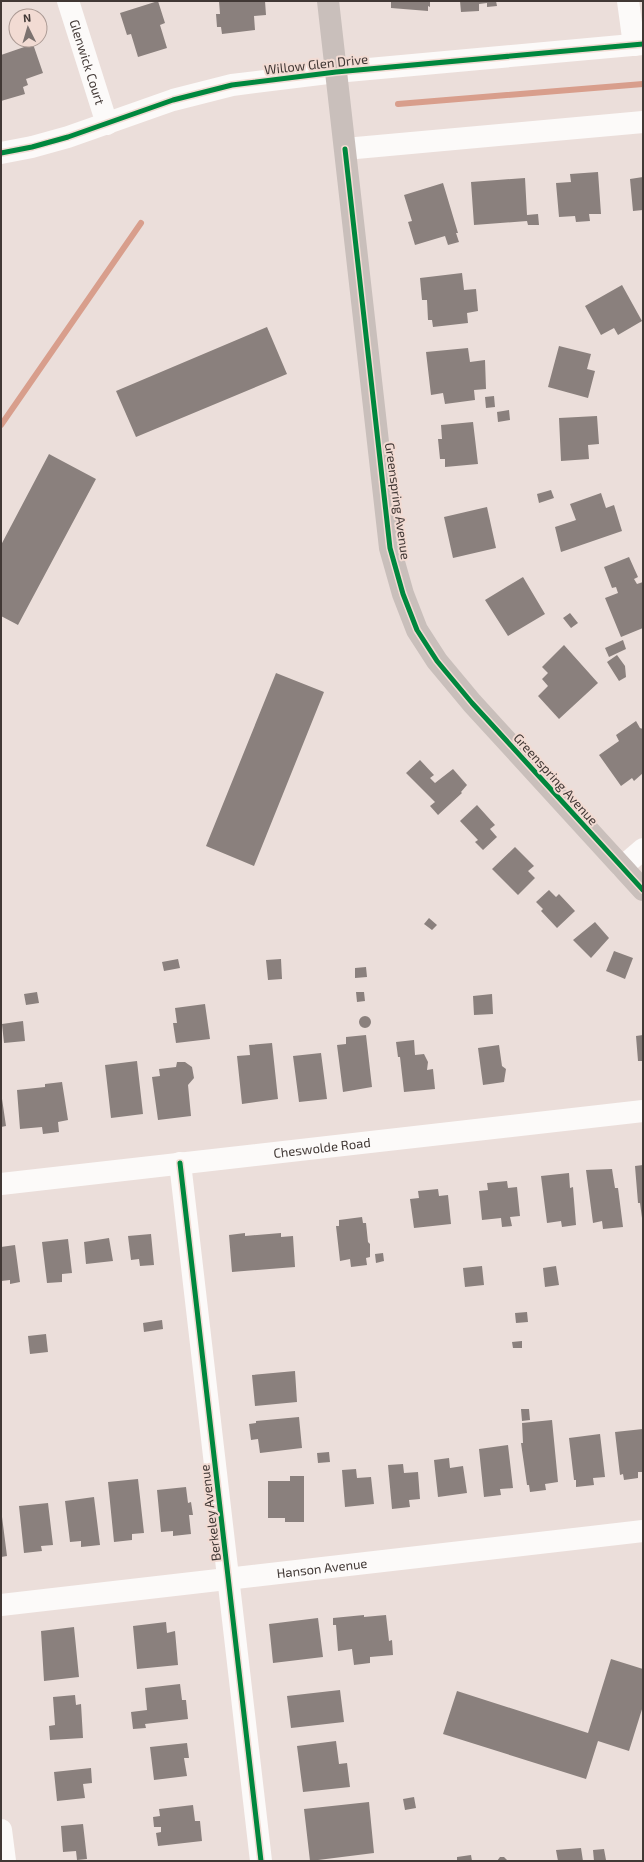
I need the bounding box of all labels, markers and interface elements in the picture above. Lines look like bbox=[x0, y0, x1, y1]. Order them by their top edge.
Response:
north arrow bbox=[8, 8, 48, 48]
text: N bbox=[23, 11, 32, 24]
street label: Glenwick Court bbox=[66, 17, 108, 107]
street label: Willow Glen Drive bbox=[263, 51, 369, 77]
street label: Greenspring Avenue bbox=[382, 441, 414, 561]
street label: Greenspring Avenue bbox=[510, 730, 602, 828]
street label: Cheswolde Road bbox=[272, 1134, 371, 1161]
street label: Berkeley Avenue bbox=[196, 1464, 224, 1562]
street label: Hanson Avenue bbox=[276, 1555, 368, 1581]

